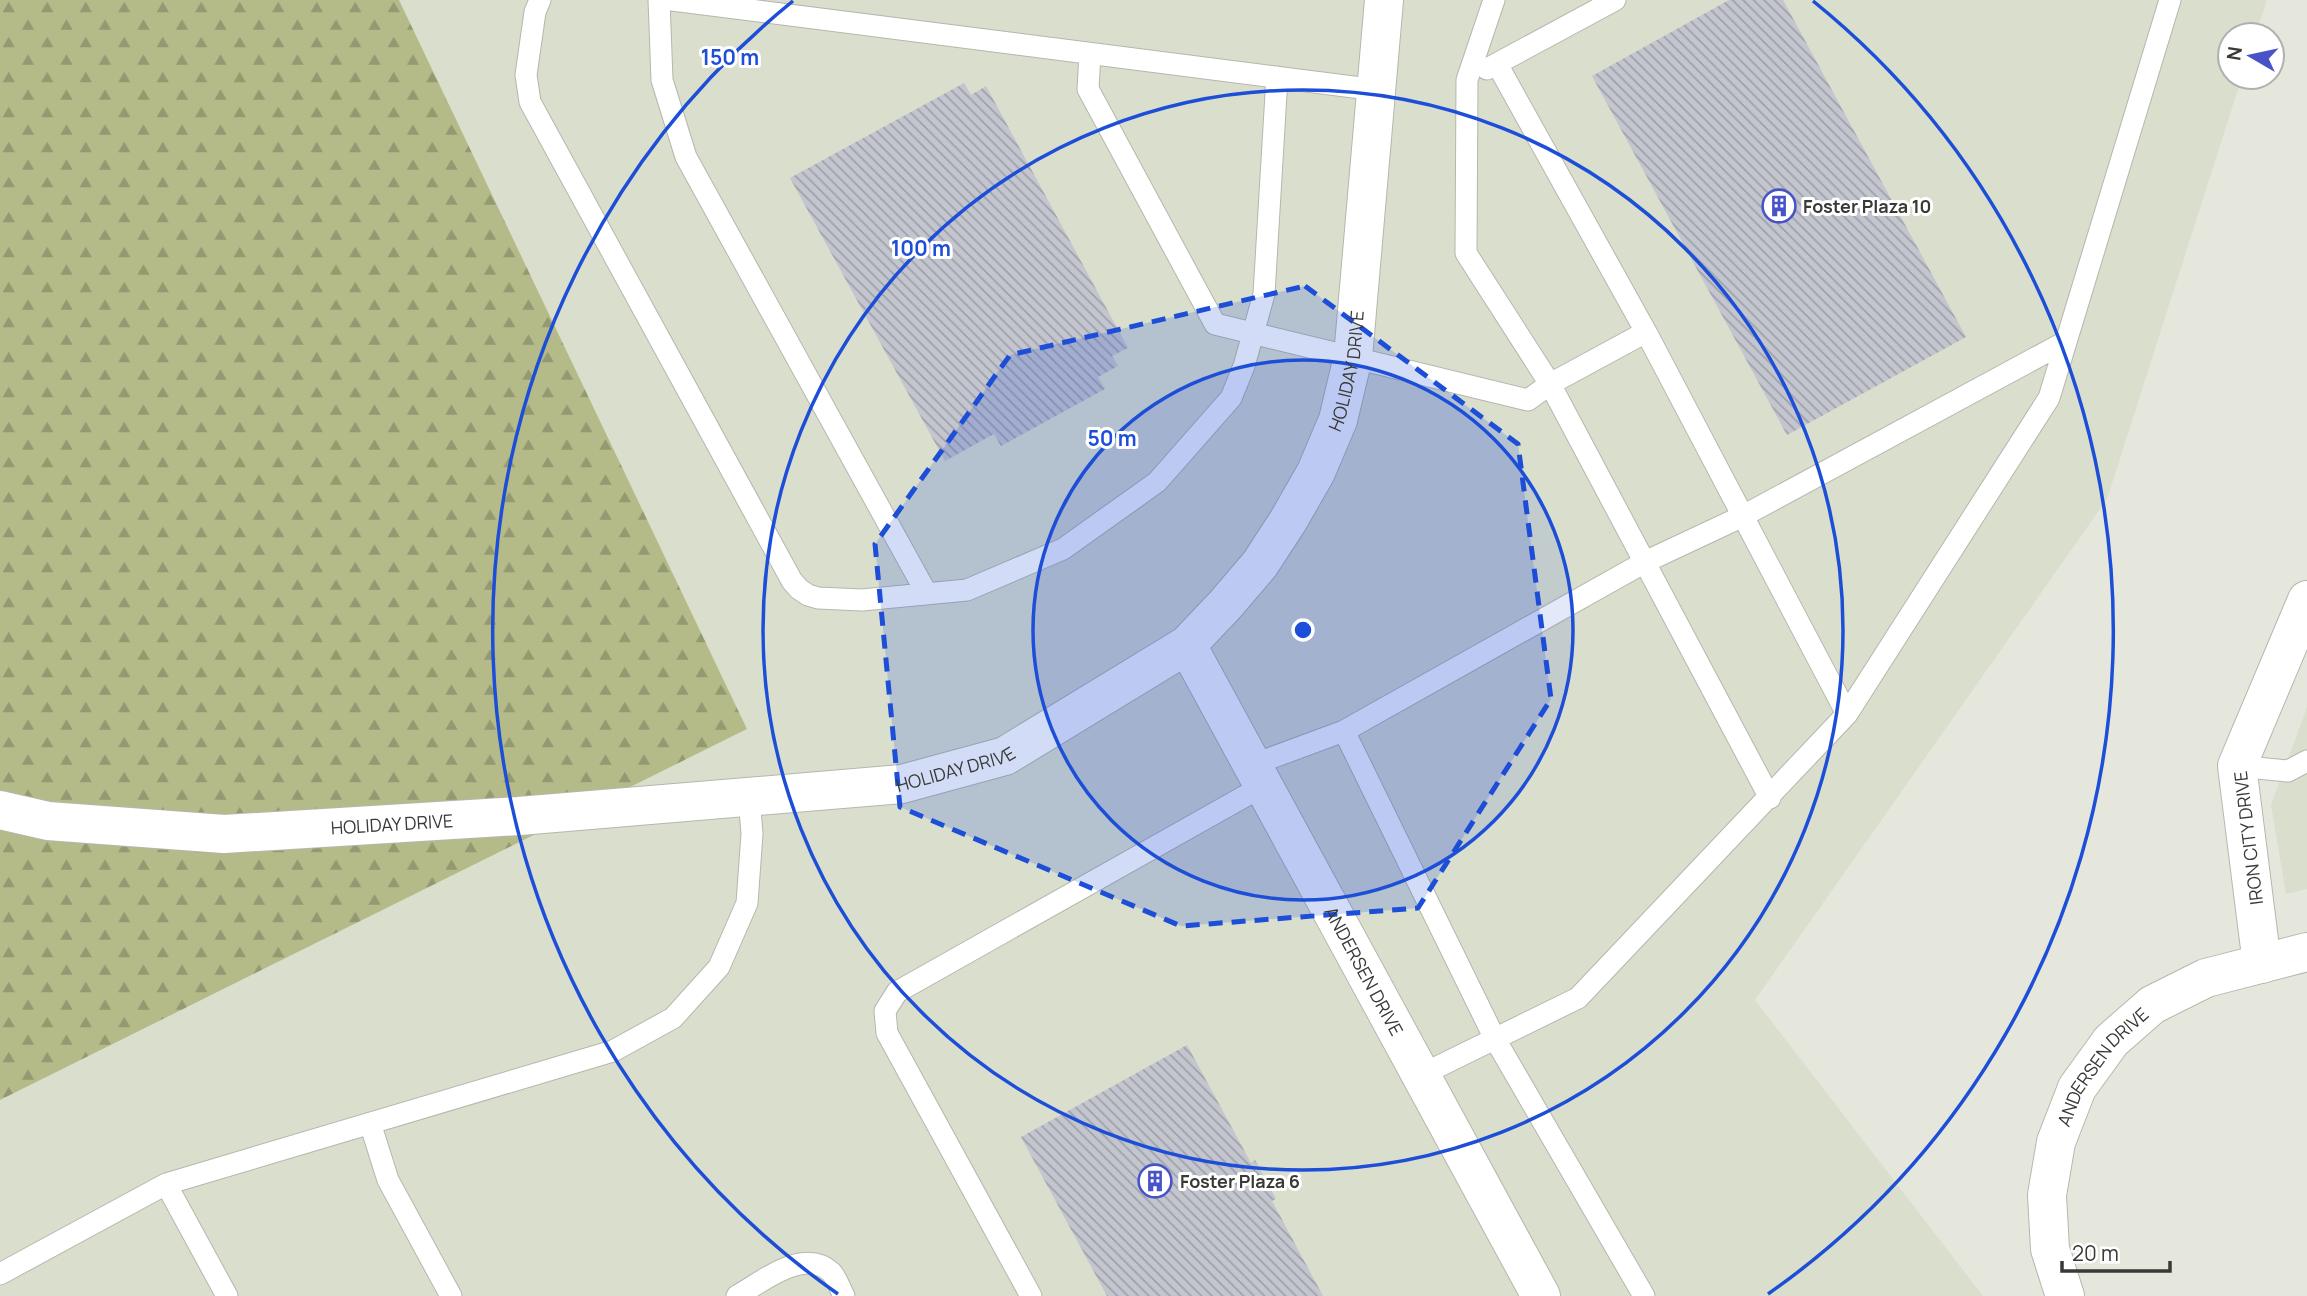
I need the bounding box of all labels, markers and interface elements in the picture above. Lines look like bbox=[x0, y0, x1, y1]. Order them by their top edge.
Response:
north arrow bbox=[2216, 21, 2286, 91]
text: 150 m bbox=[701, 43, 759, 71]
text: N bbox=[2220, 45, 2248, 62]
building icon: Foster Plaza 10 bbox=[1760, 187, 1798, 225]
place label: Foster Plaza 10 bbox=[1803, 194, 1931, 218]
text: 100 m bbox=[891, 234, 951, 262]
street label: HOLIDAY DRIVE bbox=[1323, 309, 1369, 435]
text: 50 m bbox=[1087, 424, 1137, 452]
centre of rings bbox=[1291, 618, 1315, 642]
street label: HOLIDAY DRIVE bbox=[893, 741, 1020, 797]
street label: IRON CITY DRIVE bbox=[2228, 770, 2268, 906]
street label: HOLIDAY DRIVE bbox=[330, 808, 454, 839]
street label: ANDERSEN DRIVE bbox=[1319, 902, 1409, 1040]
street label: ANDERSEN DRIVE bbox=[2051, 1002, 2153, 1130]
building icon: Foster Plaza 6 bbox=[1136, 1162, 1174, 1200]
place label: Foster Plaza 6 bbox=[1180, 1169, 1300, 1193]
scale bar bbox=[2062, 1230, 2170, 1274]
text: 20 m bbox=[2072, 1239, 2119, 1267]

